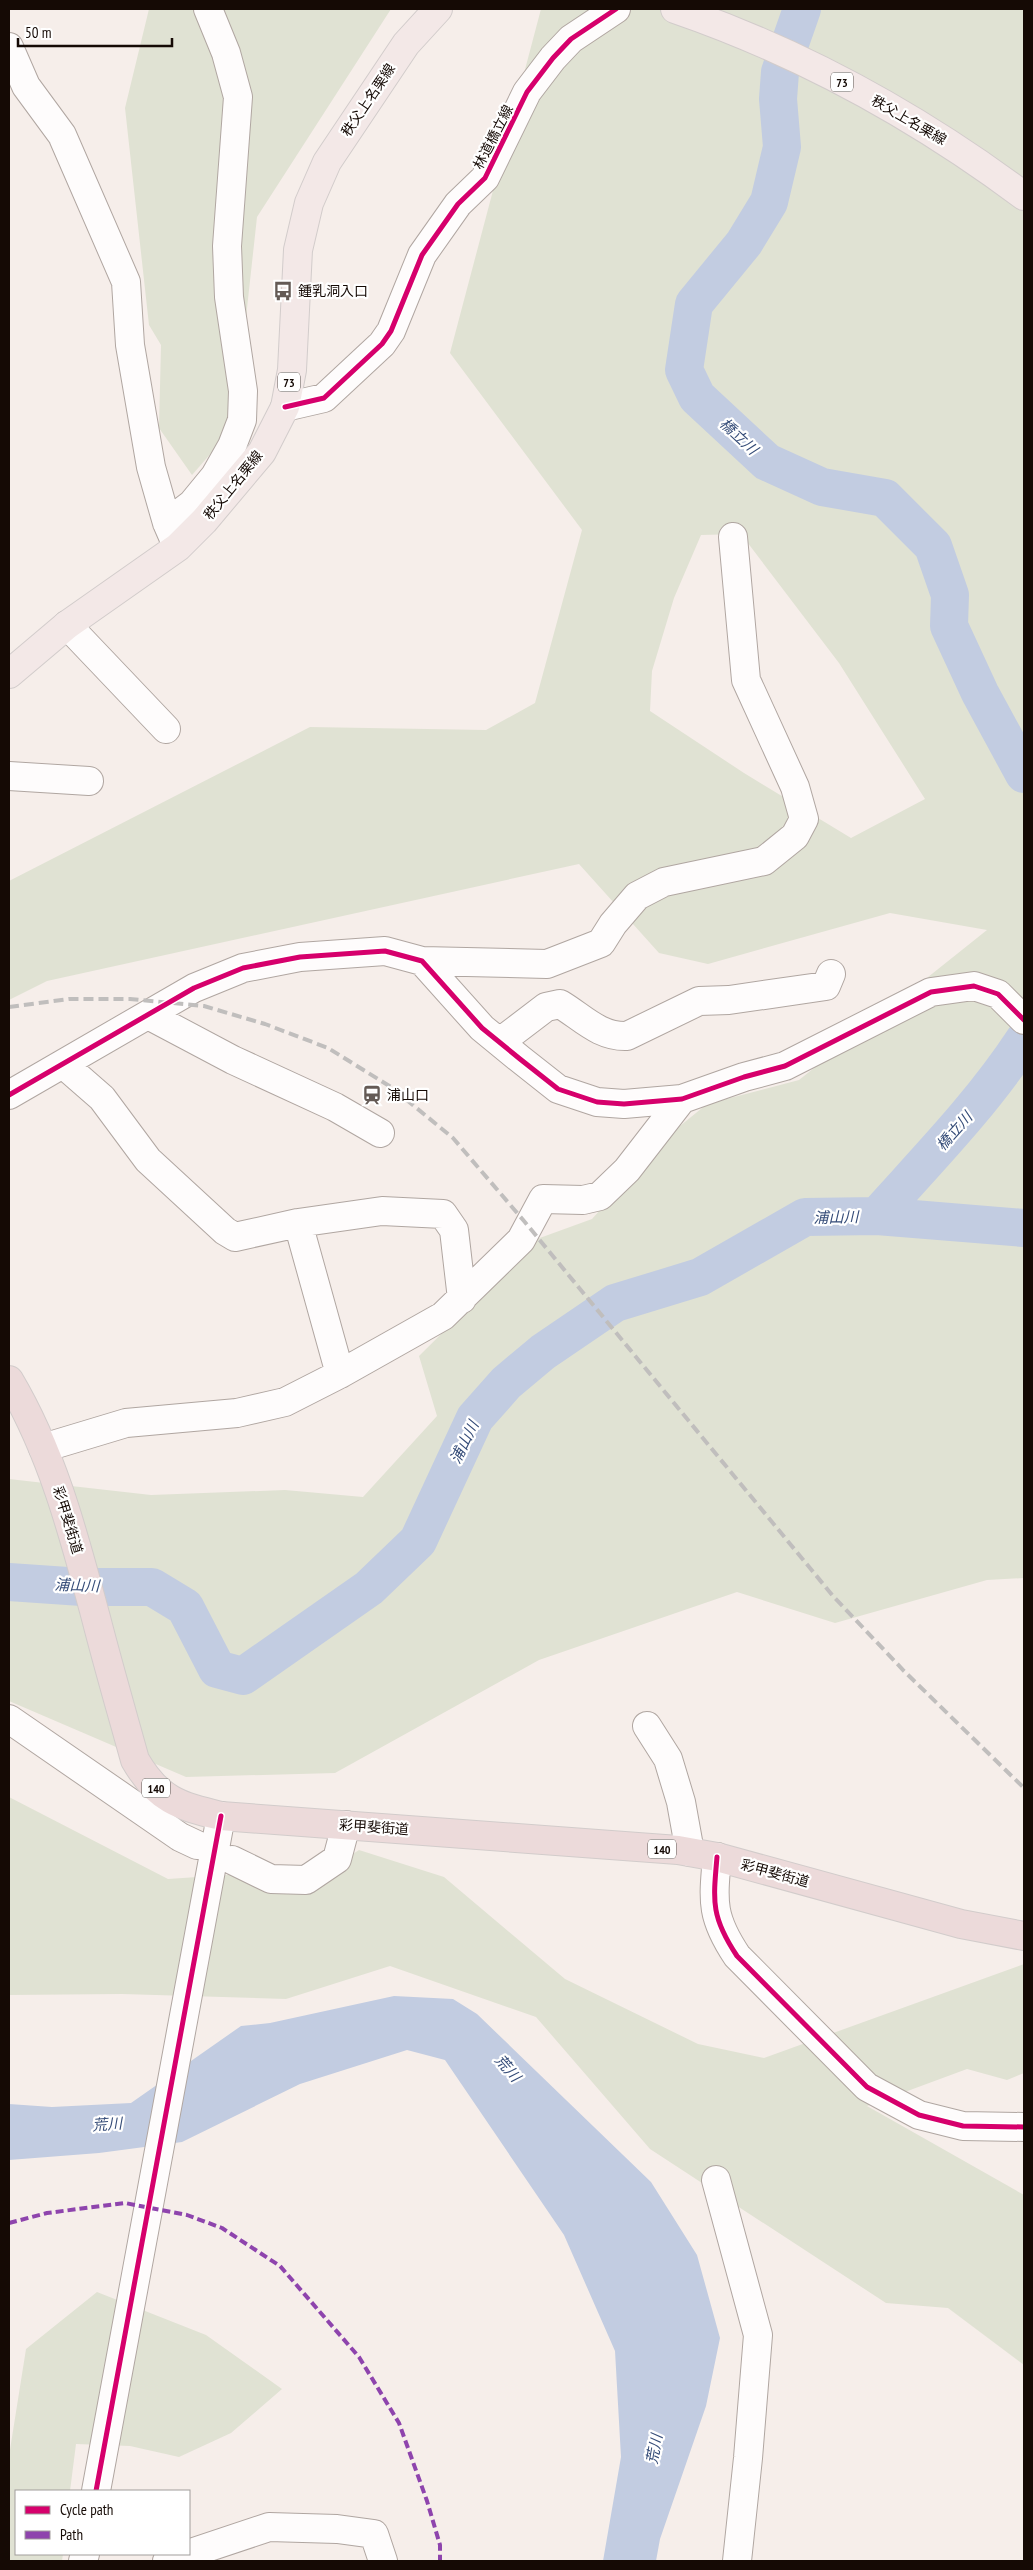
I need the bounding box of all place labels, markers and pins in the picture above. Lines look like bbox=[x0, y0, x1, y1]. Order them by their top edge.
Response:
bus stop icon: 鍾乳洞入口 bbox=[272, 280, 294, 302]
place label: 鍾乳洞入口 bbox=[298, 282, 368, 300]
station icon: 浦山口 bbox=[361, 1084, 383, 1106]
place label: 浦山口 bbox=[387, 1086, 429, 1104]

